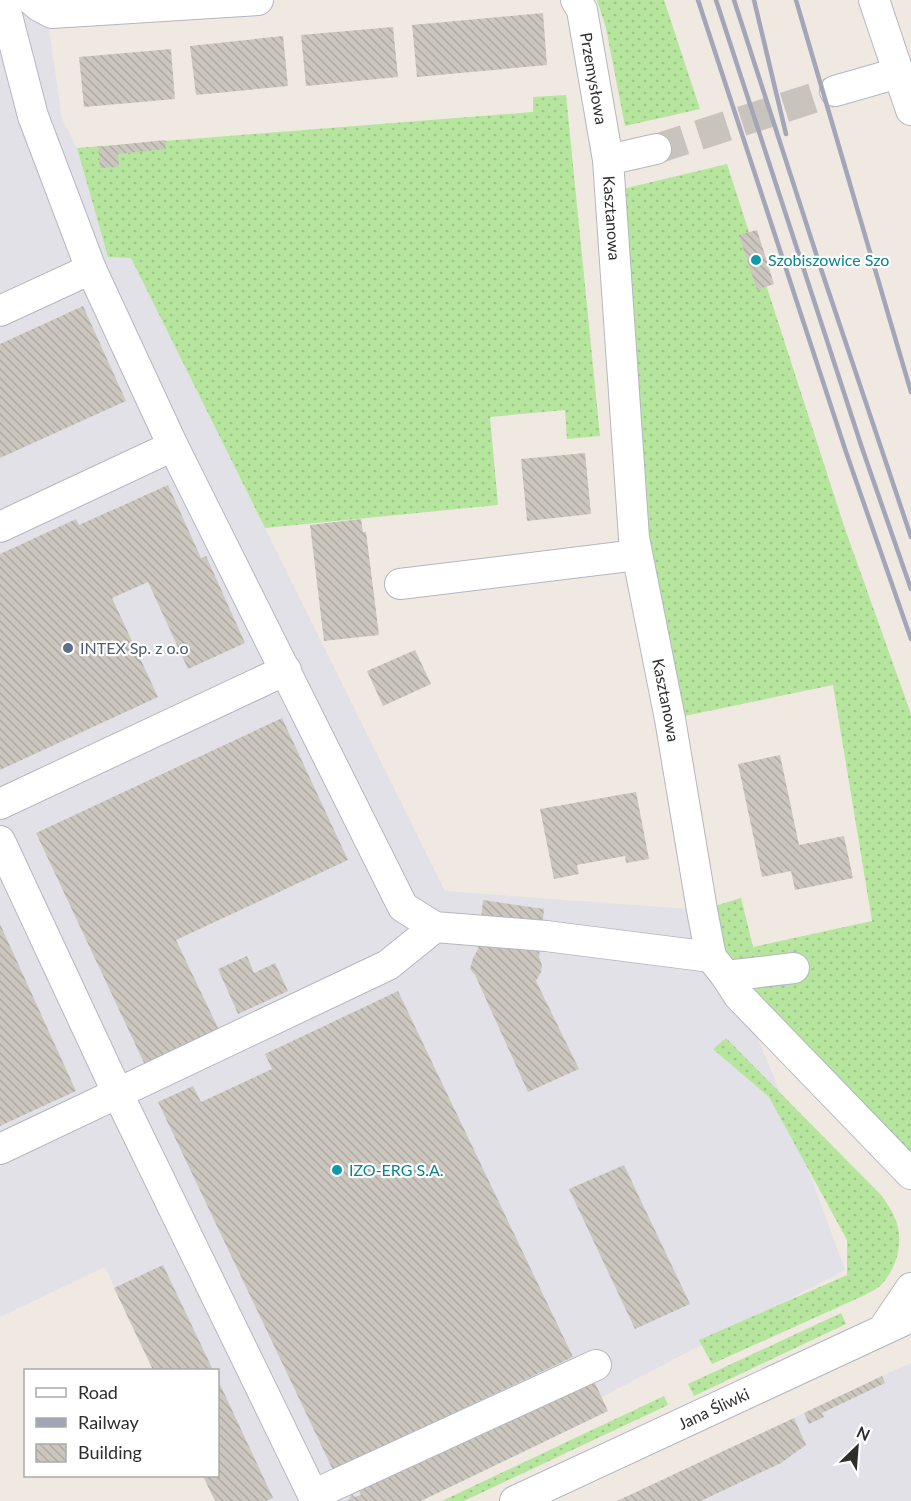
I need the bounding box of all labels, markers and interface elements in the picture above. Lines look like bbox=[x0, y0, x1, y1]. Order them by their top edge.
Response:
street label: Przemysłowa bbox=[577, 31, 612, 126]
street label: Kasztanowa bbox=[600, 175, 625, 261]
place label: Szobiszowice Szo bbox=[768, 250, 889, 269]
marker: Szobiszowice Szo bbox=[749, 253, 763, 267]
place label: INTEX Sp. z o.o bbox=[80, 638, 188, 657]
marker: INTEX Sp. z o.o bbox=[61, 641, 75, 655]
street label: Kasztanowa bbox=[649, 657, 684, 743]
place label: IZO-ERG S.A. bbox=[349, 1160, 444, 1179]
marker: IZO-ERG S.A. bbox=[330, 1163, 344, 1177]
legend bbox=[24, 1369, 219, 1477]
text: Road bbox=[78, 1381, 118, 1403]
street label: Jana Śliwki bbox=[675, 1384, 752, 1433]
text: Railway bbox=[78, 1411, 139, 1433]
north arrow bbox=[827, 1417, 887, 1477]
text: N bbox=[854, 1422, 873, 1444]
text: Building bbox=[78, 1441, 142, 1463]

